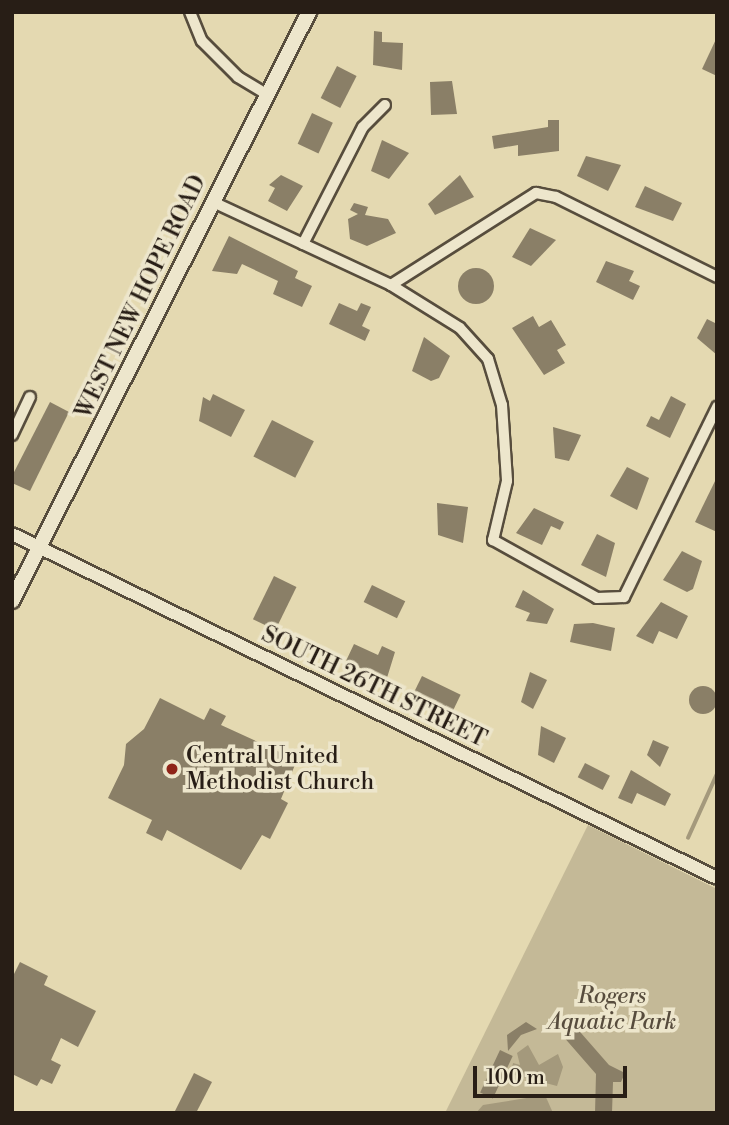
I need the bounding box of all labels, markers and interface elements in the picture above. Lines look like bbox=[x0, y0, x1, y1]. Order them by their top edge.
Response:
street label: WEST NEW HOPE ROAD bbox=[70, 171, 212, 423]
street label: SOUTH 26TH STREET bbox=[257, 621, 491, 753]
place label: Central United Methodist Church bbox=[186, 742, 374, 796]
marker: Central United Methodist Church bbox=[164, 761, 180, 777]
park label: Rogers Aquatic Park bbox=[548, 982, 676, 1036]
scale bar bbox=[477, 1052, 631, 1096]
text: 100 m bbox=[486, 1065, 545, 1091]

